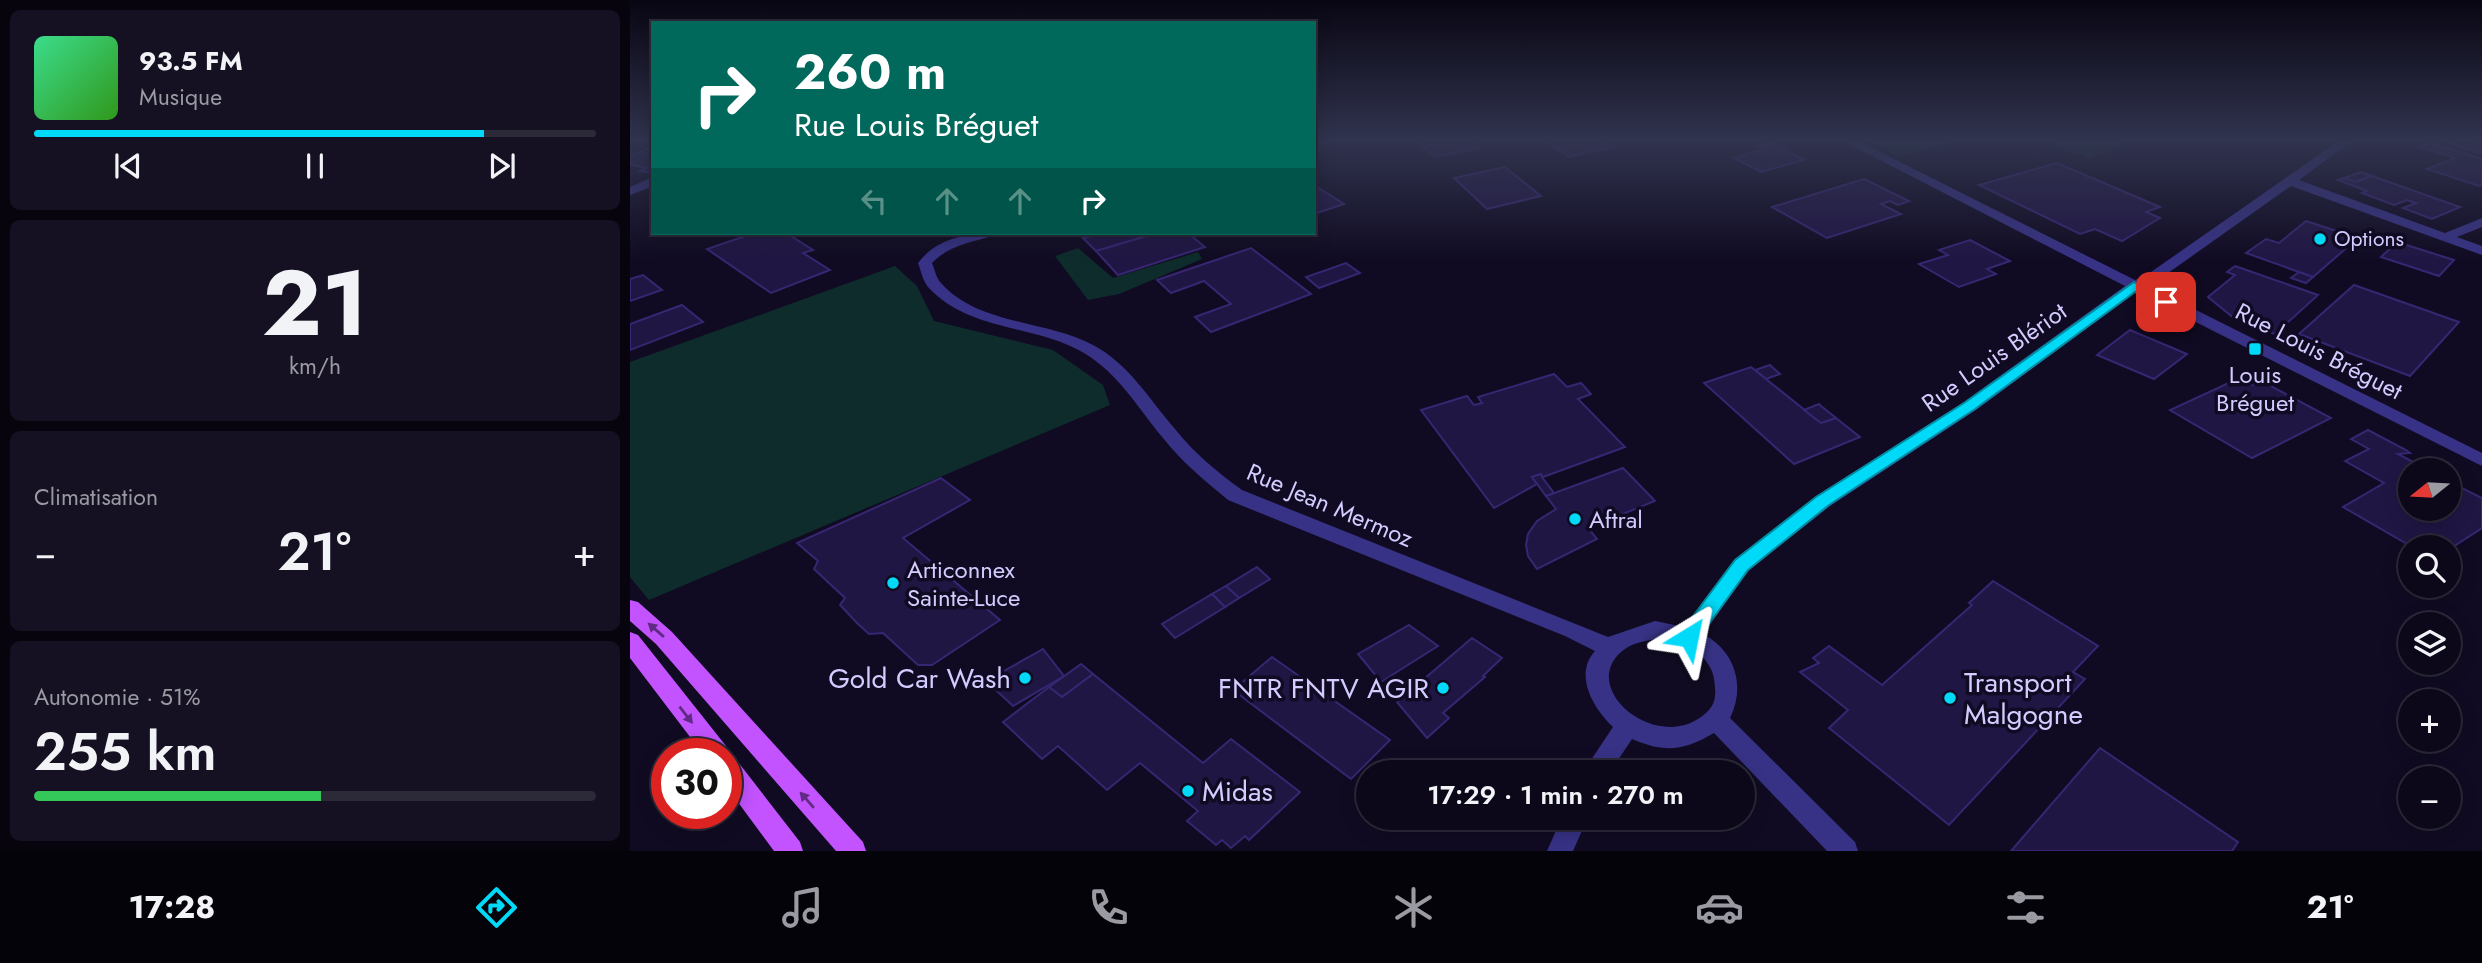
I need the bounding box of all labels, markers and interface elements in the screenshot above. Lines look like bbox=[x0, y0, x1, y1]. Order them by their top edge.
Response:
text: 260 m bbox=[794, 37, 946, 107]
text: 93.5 FM bbox=[139, 42, 243, 80]
icon: right bbox=[679, 49, 770, 140]
text: Musique bbox=[139, 80, 222, 114]
text: Rue Louis Bréguet bbox=[794, 102, 1038, 148]
icon: previous bbox=[109, 147, 147, 185]
icon: pause bbox=[296, 147, 334, 185]
icon: next bbox=[483, 147, 521, 185]
icon: left bbox=[855, 182, 893, 220]
icon: ahead bbox=[928, 182, 966, 220]
icon: ahead bbox=[1001, 182, 1039, 220]
icon: right bbox=[1074, 182, 1112, 220]
place label: Options bbox=[2334, 224, 2404, 254]
marker: Options bbox=[2312, 231, 2328, 247]
text: 21 bbox=[262, 238, 368, 369]
pin bbox=[2136, 272, 2196, 332]
icon: arrive bbox=[2147, 283, 2185, 321]
street label: Rue Louis Blériot bbox=[1914, 294, 2074, 420]
street label: Rue Louis Bréguet bbox=[2231, 297, 2407, 405]
marker: Louis Bréguet bbox=[2247, 341, 2263, 357]
text: km/h bbox=[289, 349, 341, 383]
place label: Louis Bréguet bbox=[2216, 360, 2294, 416]
street label: Rue Jean Mermoz bbox=[1241, 454, 1419, 556]
north arrow bbox=[2398, 458, 2460, 522]
map controls bbox=[2398, 458, 2461, 829]
text: Climatisation bbox=[34, 480, 158, 514]
place label: Aftral bbox=[1589, 502, 1643, 537]
marker: Aftral bbox=[1567, 511, 1583, 527]
text: 21° bbox=[278, 514, 351, 590]
text: − bbox=[34, 525, 56, 580]
text: + bbox=[573, 525, 596, 580]
button: search bbox=[2398, 535, 2461, 598]
place label: Articonnex Sainte-Luce bbox=[907, 552, 1020, 615]
marker: Articonnex Sainte-Luce bbox=[885, 575, 901, 591]
position arrow bbox=[1652, 600, 1726, 674]
button: layers bbox=[2398, 612, 2461, 675]
one-way arrow bbox=[648, 623, 665, 639]
place label: Gold Car Wash bbox=[828, 658, 1011, 699]
place label: Transport Malgogne bbox=[1964, 662, 2083, 735]
place label: FNTR FNTV AGIR bbox=[1218, 668, 1429, 709]
marker: Gold Car Wash bbox=[1017, 670, 1033, 686]
text: Autonomie · 51% bbox=[34, 680, 201, 714]
marker: FNTR FNTV AGIR bbox=[1435, 680, 1451, 696]
button: + bbox=[2398, 689, 2461, 752]
marker: Transport Malgogne bbox=[1942, 690, 1958, 706]
one-way arrow bbox=[679, 705, 694, 723]
text: 255 km bbox=[34, 714, 217, 790]
speed limit sign: 30 bbox=[651, 738, 742, 829]
button: − bbox=[2398, 766, 2461, 829]
place label: Midas bbox=[1202, 771, 1273, 812]
text: 17:29 · 1 min · 270 m bbox=[1427, 776, 1684, 814]
marker: Midas bbox=[1180, 783, 1196, 799]
one-way arrow bbox=[800, 792, 816, 809]
icon: directions bbox=[472, 883, 521, 932]
icon: music bbox=[778, 883, 827, 932]
icon: phone bbox=[1084, 883, 1133, 932]
icon: climate bbox=[1389, 883, 1438, 932]
icon: car bbox=[1695, 883, 1744, 932]
icon: filters bbox=[2001, 883, 2050, 932]
text: 17:28 bbox=[128, 884, 215, 930]
text: 21° bbox=[2307, 884, 2354, 930]

